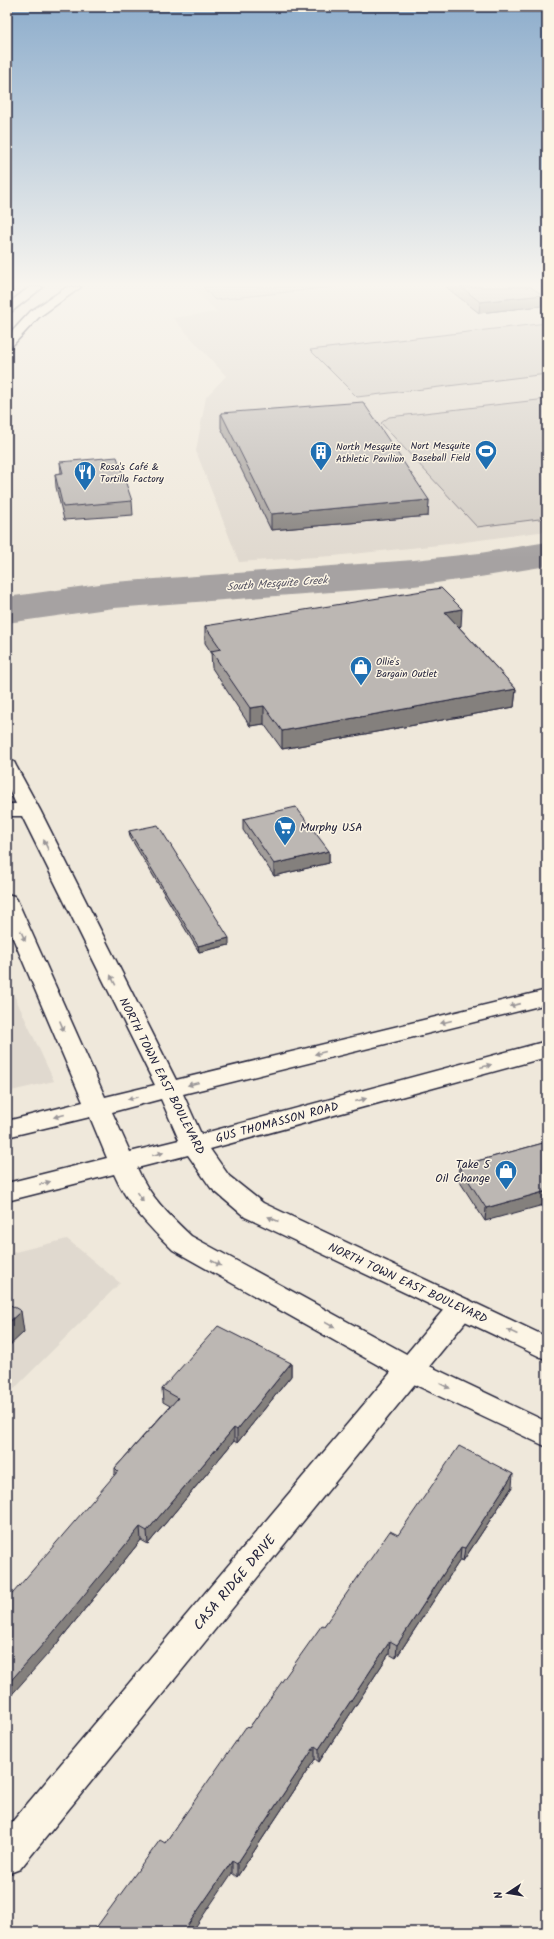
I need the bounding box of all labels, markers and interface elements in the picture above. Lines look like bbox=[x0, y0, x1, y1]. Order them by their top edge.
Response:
place label: Nort Mesquite Baseball Field bbox=[411, 438, 471, 466]
sports icon: Nort Mesquite Baseball Field bbox=[473, 438, 499, 471]
building icon: North Mesquite Athletic Pavilion bbox=[308, 439, 334, 472]
place label: North Mesquite Athletic Pavilion bbox=[336, 439, 404, 467]
restaurant icon: Rosa's Café & Tortilla Factory bbox=[72, 459, 98, 492]
place label: Rosa's Café & Tortilla Factory bbox=[100, 459, 164, 487]
water label: South Mesquite Creek bbox=[226, 571, 330, 596]
shop icon: Ollie's Bargain Outlet bbox=[348, 654, 374, 687]
place label: Ollie's Bargain Outlet bbox=[376, 654, 437, 682]
supermarket icon: Murphy USA bbox=[272, 814, 298, 847]
place label: Murphy USA bbox=[300, 818, 363, 837]
one-way arrow bbox=[43, 840, 49, 851]
one-way arrow bbox=[20, 930, 26, 942]
one-way arrow bbox=[110, 974, 116, 986]
street label: NORTH TOWN EAST BOULEVARD bbox=[114, 994, 210, 1158]
one-way arrow bbox=[509, 1002, 521, 1008]
one-way arrow bbox=[440, 1019, 452, 1025]
one-way arrow bbox=[59, 1020, 65, 1031]
one-way arrow bbox=[313, 1050, 326, 1056]
one-way arrow bbox=[480, 1063, 492, 1069]
one-way arrow bbox=[187, 1081, 199, 1087]
one-way arrow bbox=[127, 1096, 139, 1102]
street label: GUS THOMASSON ROAD bbox=[213, 1097, 341, 1148]
one-way arrow bbox=[355, 1097, 367, 1103]
one-way arrow bbox=[53, 1114, 65, 1120]
one-way arrow bbox=[152, 1151, 164, 1157]
place label: Take 5 Oil Change bbox=[435, 1155, 492, 1188]
shop icon: Take 5 Oil Change bbox=[493, 1158, 519, 1191]
one-way arrow bbox=[39, 1180, 51, 1186]
one-way arrow bbox=[136, 1192, 145, 1203]
one-way arrow bbox=[268, 1216, 279, 1222]
street label: NORTH TOWN EAST BOULEVARD bbox=[325, 1238, 491, 1329]
one-way arrow bbox=[210, 1259, 222, 1266]
one-way arrow bbox=[324, 1322, 336, 1329]
one-way arrow bbox=[506, 1329, 517, 1335]
one-way arrow bbox=[440, 1383, 451, 1389]
street label: CASA RIDGE DRIVE bbox=[188, 1529, 282, 1636]
north arrow bbox=[488, 1873, 528, 1913]
text: N bbox=[490, 1890, 509, 1900]

